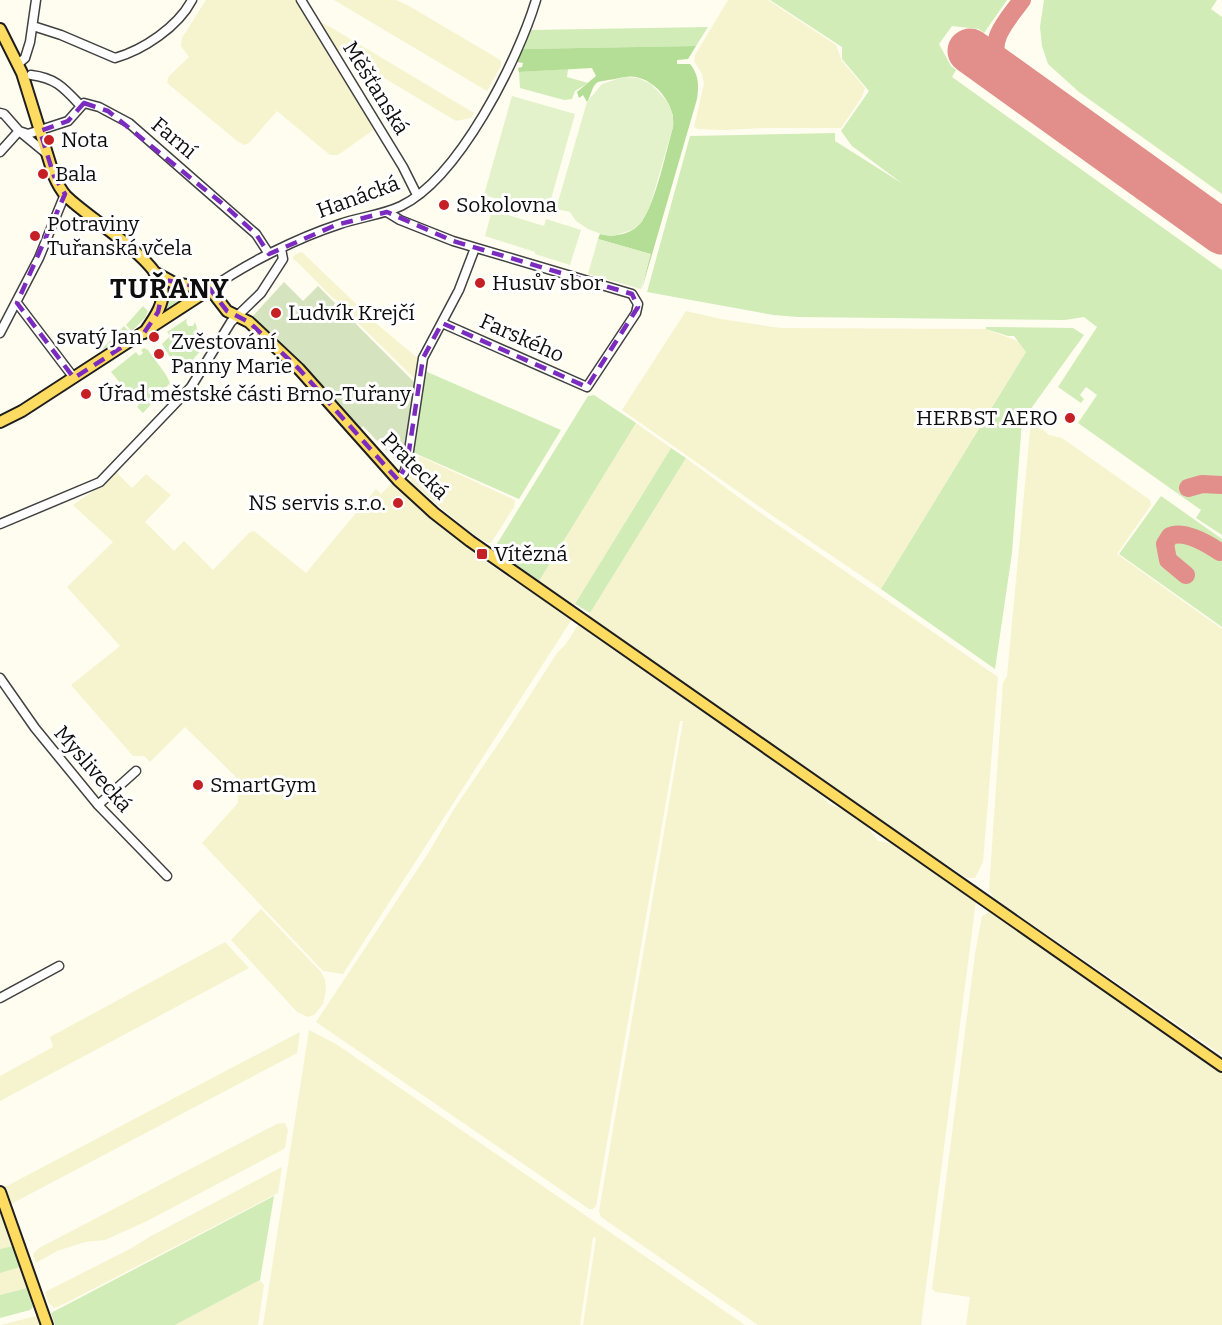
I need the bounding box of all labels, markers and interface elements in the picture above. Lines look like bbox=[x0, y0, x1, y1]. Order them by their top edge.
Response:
street label: Měšťanská bbox=[337, 37, 415, 140]
street label: Farní bbox=[146, 112, 203, 165]
place label: Nota bbox=[61, 127, 109, 153]
marker: Nota bbox=[42, 133, 56, 147]
place label: Bala bbox=[55, 161, 97, 187]
marker: Bala bbox=[36, 167, 50, 181]
street label: Hanácká bbox=[313, 170, 403, 224]
place label: Sokolovna bbox=[456, 192, 558, 218]
marker: Sokolovna bbox=[437, 198, 451, 212]
place label: Potraviny Tuřanská včela bbox=[47, 211, 193, 261]
marker: Potraviny Tuřanská včela bbox=[28, 229, 42, 243]
place label: Husův sbor bbox=[492, 270, 603, 296]
district label: TUŘANY bbox=[110, 271, 230, 305]
marker: Husův sbor bbox=[473, 276, 487, 290]
place label: Ludvík Krejčí bbox=[288, 300, 416, 326]
marker: Ludvík Krejčí bbox=[269, 306, 283, 320]
street label: Farského bbox=[476, 308, 568, 368]
place label: svatý Jan bbox=[56, 324, 142, 350]
place label: Zvěstování Panny Marie bbox=[171, 329, 292, 379]
marker: svatý Jan bbox=[147, 330, 161, 344]
marker: Zvěstování Panny Marie bbox=[152, 347, 166, 361]
place label: Úřad městské části Brno-Tuřany bbox=[98, 381, 412, 407]
marker: Úřad městské části Brno-Tuřany bbox=[79, 387, 93, 401]
place label: HERBST AERO bbox=[916, 405, 1058, 431]
marker: HERBST AERO bbox=[1063, 411, 1077, 425]
street label: Pratecká bbox=[376, 427, 454, 505]
place label: NS servis s.r.o. bbox=[248, 490, 386, 516]
marker: NS servis s.r.o. bbox=[391, 496, 405, 510]
place label: Vítězná bbox=[494, 541, 568, 567]
marker: Vítězná bbox=[475, 547, 489, 561]
street label: Myslivecká bbox=[48, 720, 138, 818]
place label: SmartGym bbox=[210, 772, 317, 798]
marker: SmartGym bbox=[191, 778, 205, 792]

